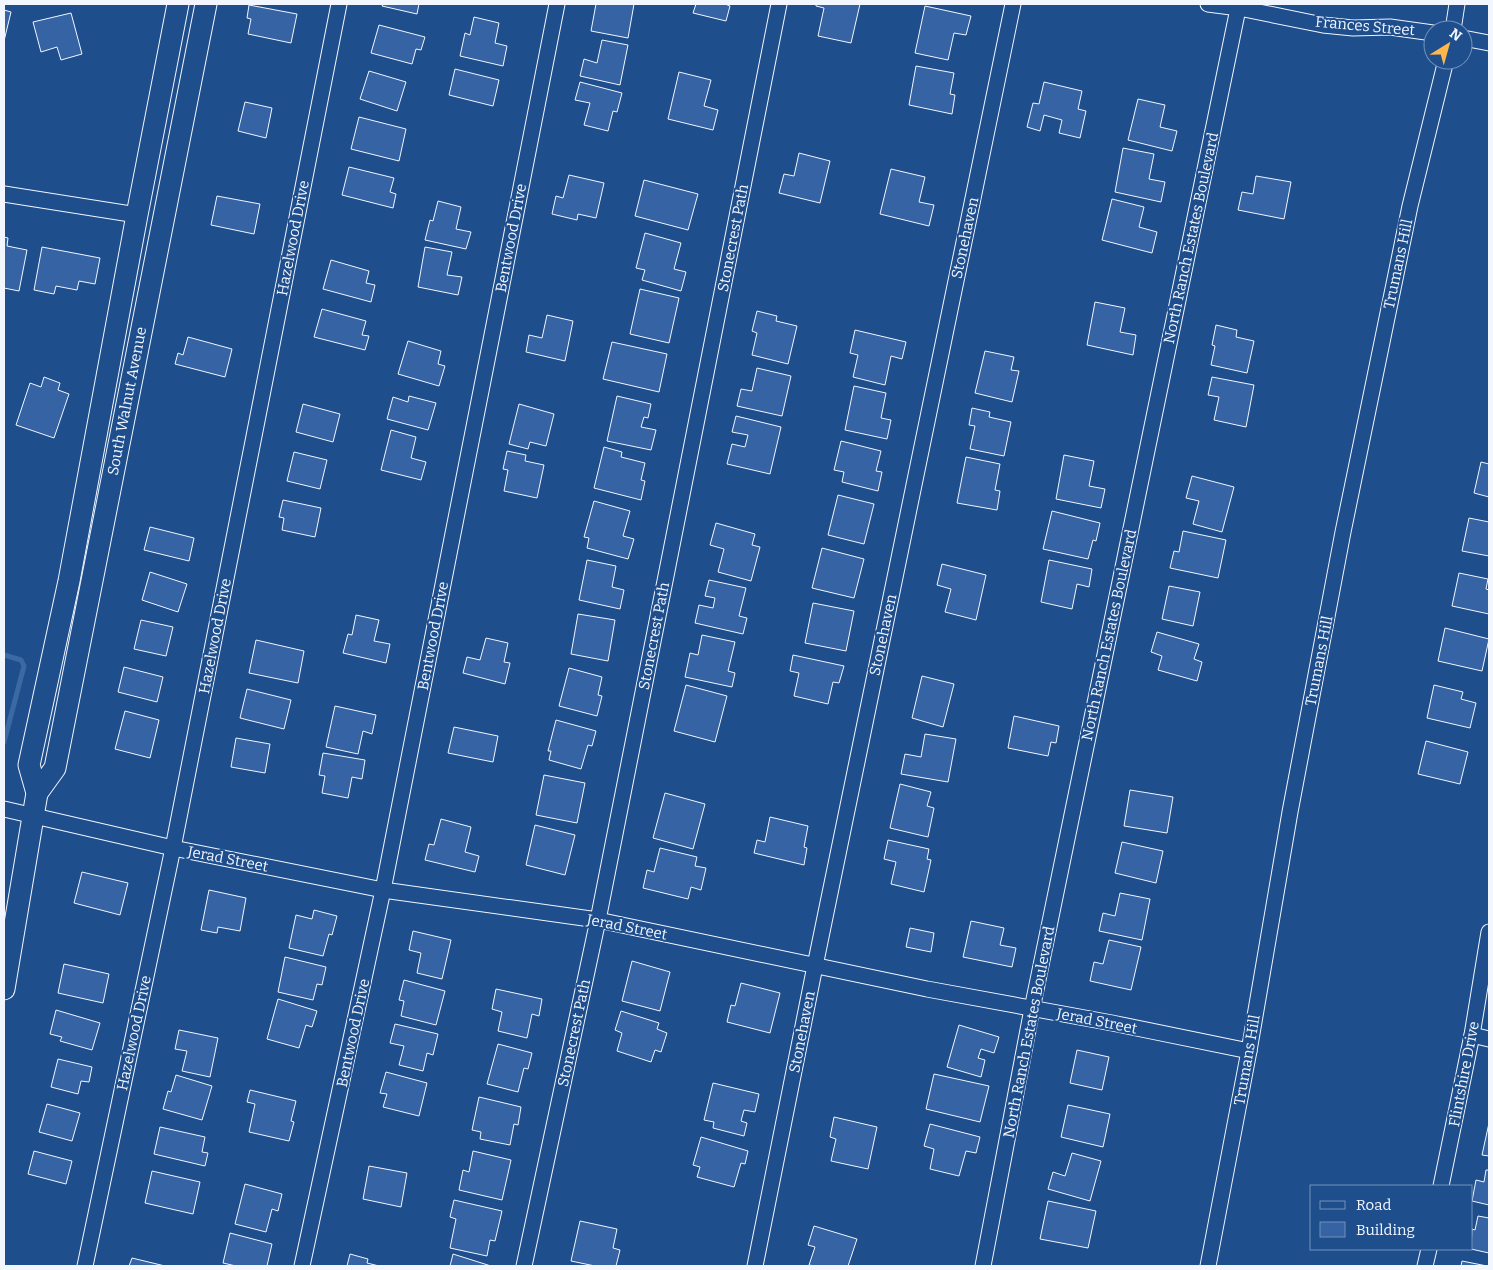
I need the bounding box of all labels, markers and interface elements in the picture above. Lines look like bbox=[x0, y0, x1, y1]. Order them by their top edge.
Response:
street label: Frances Street bbox=[1314, 13, 1416, 39]
north arrow bbox=[1423, 20, 1473, 70]
text: N bbox=[1446, 25, 1465, 45]
street label: North Ranch Estates Boulevard bbox=[1160, 131, 1222, 345]
street label: Hazelwood Drive bbox=[273, 179, 313, 297]
street label: Bentwood Drive bbox=[492, 182, 530, 294]
street label: Stonecrest Path bbox=[714, 182, 752, 293]
street label: Stonehaven bbox=[948, 195, 983, 280]
street label: Trumans Hill bbox=[1380, 217, 1416, 311]
street label: South Walnut Avenue bbox=[104, 325, 150, 477]
street label: North Ranch Estates Boulevard bbox=[1078, 528, 1140, 742]
street label: Hazelwood Drive bbox=[195, 577, 235, 695]
street label: Bentwood Drive bbox=[414, 580, 452, 692]
street label: Stonecrest Path bbox=[635, 580, 673, 691]
street label: Stonehaven bbox=[866, 592, 901, 677]
street label: Trumans Hill bbox=[1301, 614, 1337, 708]
street label: Jerad Street bbox=[185, 842, 270, 876]
street label: Jerad Street bbox=[584, 910, 669, 944]
street label: North Ranch Estates Boulevard bbox=[1000, 924, 1058, 1139]
street label: Hazelwood Drive bbox=[113, 974, 155, 1092]
street label: Bentwood Drive bbox=[333, 977, 373, 1089]
street label: Stonecrest Path bbox=[554, 977, 594, 1088]
street label: Stonehaven bbox=[785, 989, 819, 1074]
street label: Jerad Street bbox=[1054, 1004, 1139, 1038]
street label: Trumans Hill bbox=[1230, 1013, 1264, 1107]
street label: Flintshire Drive bbox=[1445, 1020, 1483, 1128]
legend bbox=[1310, 1185, 1473, 1250]
text: Road bbox=[1356, 1196, 1391, 1214]
text: Building bbox=[1356, 1221, 1415, 1239]

